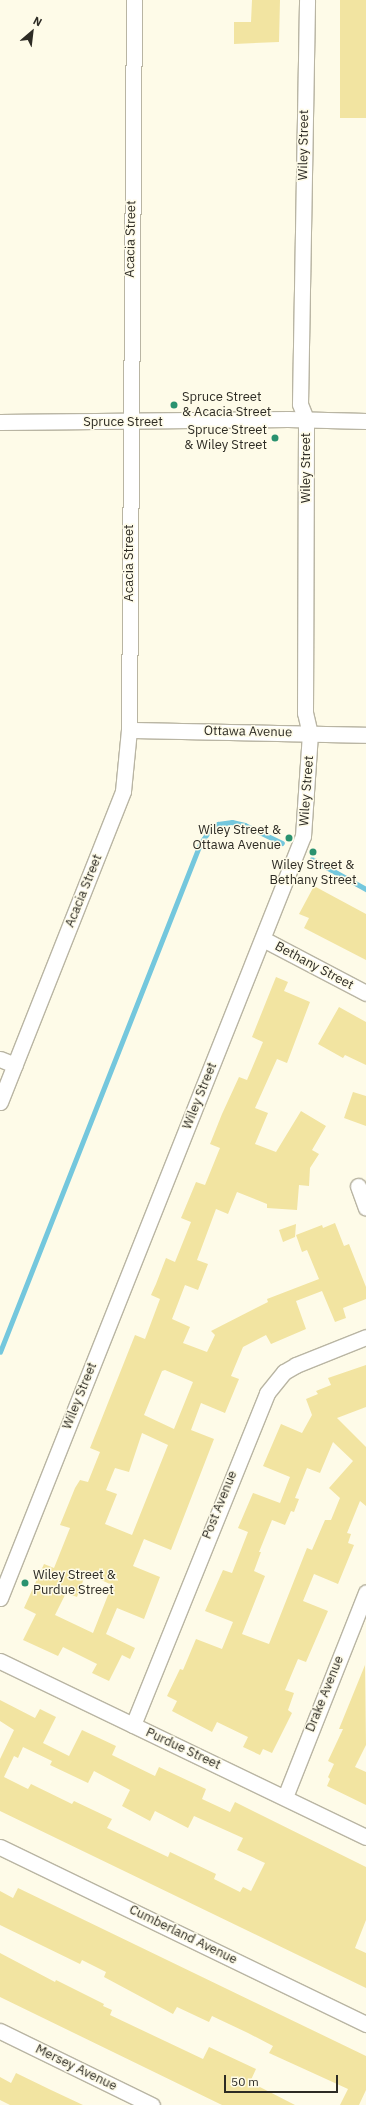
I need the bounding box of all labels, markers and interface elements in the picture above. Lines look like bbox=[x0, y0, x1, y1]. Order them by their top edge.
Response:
north arrow bbox=[12, 12, 52, 52]
text: N bbox=[31, 13, 44, 29]
street label: Wiley Street bbox=[296, 110, 312, 180]
street label: Acacia Street bbox=[123, 200, 139, 278]
place label: Spruce Street & Acacia Street bbox=[182, 390, 271, 421]
marker: Spruce Street & Acacia Street bbox=[169, 400, 179, 410]
street label: Spruce Street bbox=[83, 414, 163, 430]
place label: Spruce Street & Wiley Street bbox=[184, 423, 267, 454]
marker: Spruce Street & Wiley Street bbox=[270, 433, 280, 443]
street label: Wiley Street bbox=[298, 433, 314, 503]
street label: Acacia Street bbox=[121, 524, 137, 602]
street label: Ottawa Avenue bbox=[204, 723, 292, 741]
street label: Wiley Street bbox=[297, 755, 317, 827]
place label: Wiley Street & Ottawa Avenue bbox=[193, 823, 281, 854]
marker: Wiley Street & Ottawa Avenue bbox=[284, 833, 294, 843]
marker: Wiley Street & Bethany Street bbox=[308, 847, 318, 857]
street label: Acacia Street bbox=[62, 852, 106, 930]
place label: Wiley Street & Bethany Street bbox=[269, 858, 357, 889]
street label: Bethany Street bbox=[272, 939, 356, 993]
street label: Wiley Street bbox=[180, 1060, 220, 1132]
street label: Wiley Street bbox=[60, 1360, 100, 1432]
street label: Post Avenue bbox=[199, 1469, 241, 1541]
place label: Wiley Street & Purdue Street bbox=[33, 1568, 116, 1599]
marker: Wiley Street & Purdue Street bbox=[20, 1578, 30, 1588]
street label: Drake Avenue bbox=[303, 1654, 347, 1734]
street label: Purdue Street bbox=[143, 1725, 223, 1773]
street label: Cumberland Avenue bbox=[126, 1902, 240, 1968]
street label: Mersey Avenue bbox=[33, 2042, 119, 2094]
scale bar bbox=[226, 2067, 340, 2093]
text: 50 m bbox=[231, 2074, 259, 2089]

